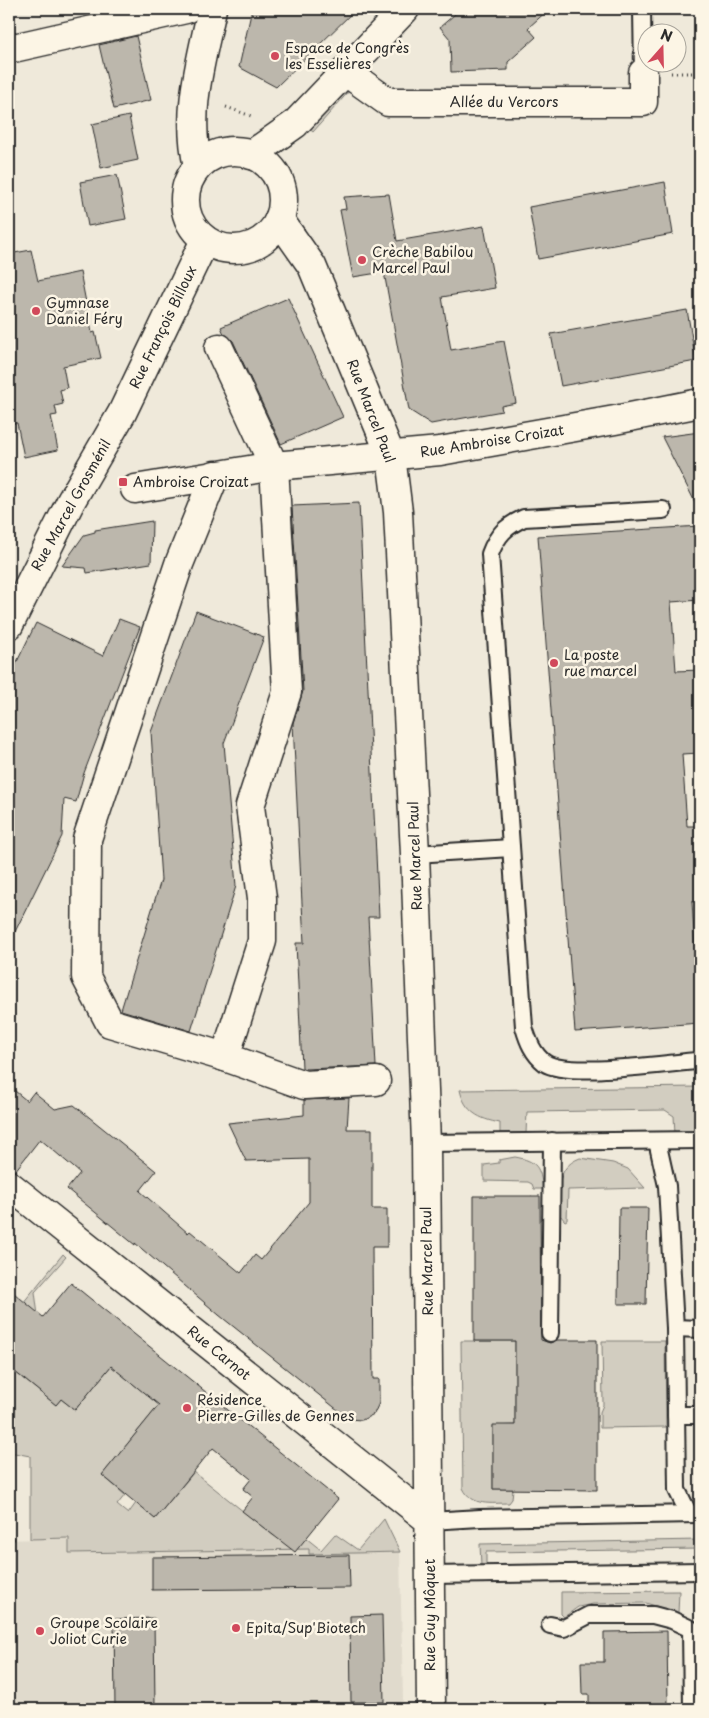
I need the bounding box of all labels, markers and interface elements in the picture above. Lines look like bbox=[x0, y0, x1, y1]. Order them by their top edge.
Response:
north arrow bbox=[636, 22, 686, 72]
text: N bbox=[658, 24, 675, 47]
place label: Espace de Congrès les Esselières bbox=[285, 37, 409, 74]
marker: Espace de Congrès les Esselières bbox=[269, 50, 281, 62]
street label: Allée du Vercors bbox=[450, 91, 558, 112]
place label: Crèche Babilou Marcel Paul bbox=[372, 241, 473, 278]
marker: Crèche Babilou Marcel Paul bbox=[356, 254, 368, 266]
street label: Rue François Billoux bbox=[124, 262, 202, 392]
place label: Gymnase Daniel Féry bbox=[46, 292, 123, 329]
marker: Gymnase Daniel Féry bbox=[30, 305, 42, 317]
street label: Rue Marcel Paul bbox=[342, 356, 401, 466]
street label: Rue Ambroise Croizat bbox=[419, 419, 566, 462]
street label: Rue Marcel Grosménil bbox=[26, 435, 116, 574]
place label: Ambroise Croizat bbox=[133, 471, 249, 492]
marker: Ambroise Croizat bbox=[117, 476, 129, 488]
place label: La poste rue marcel bbox=[564, 644, 637, 681]
marker: La poste rue marcel bbox=[548, 657, 560, 669]
street label: Rue Marcel Paul bbox=[402, 801, 427, 911]
street label: Rue Marcel Paul bbox=[415, 1206, 438, 1316]
street label: Rue Carnot bbox=[183, 1320, 256, 1385]
place label: Résidence Pierre-Gilles de Gennes bbox=[197, 1389, 354, 1426]
marker: Résidence Pierre-Gilles de Gennes bbox=[181, 1402, 193, 1414]
street label: Rue Guy Môquet bbox=[419, 1559, 440, 1671]
place label: Groupe Scolaire Joliot Curie bbox=[50, 1612, 158, 1649]
place label: Epita/Sup'Biotech bbox=[246, 1617, 366, 1638]
marker: Epita/Sup'Biotech bbox=[230, 1622, 242, 1634]
marker: Groupe Scolaire Joliot Curie bbox=[34, 1625, 46, 1637]

